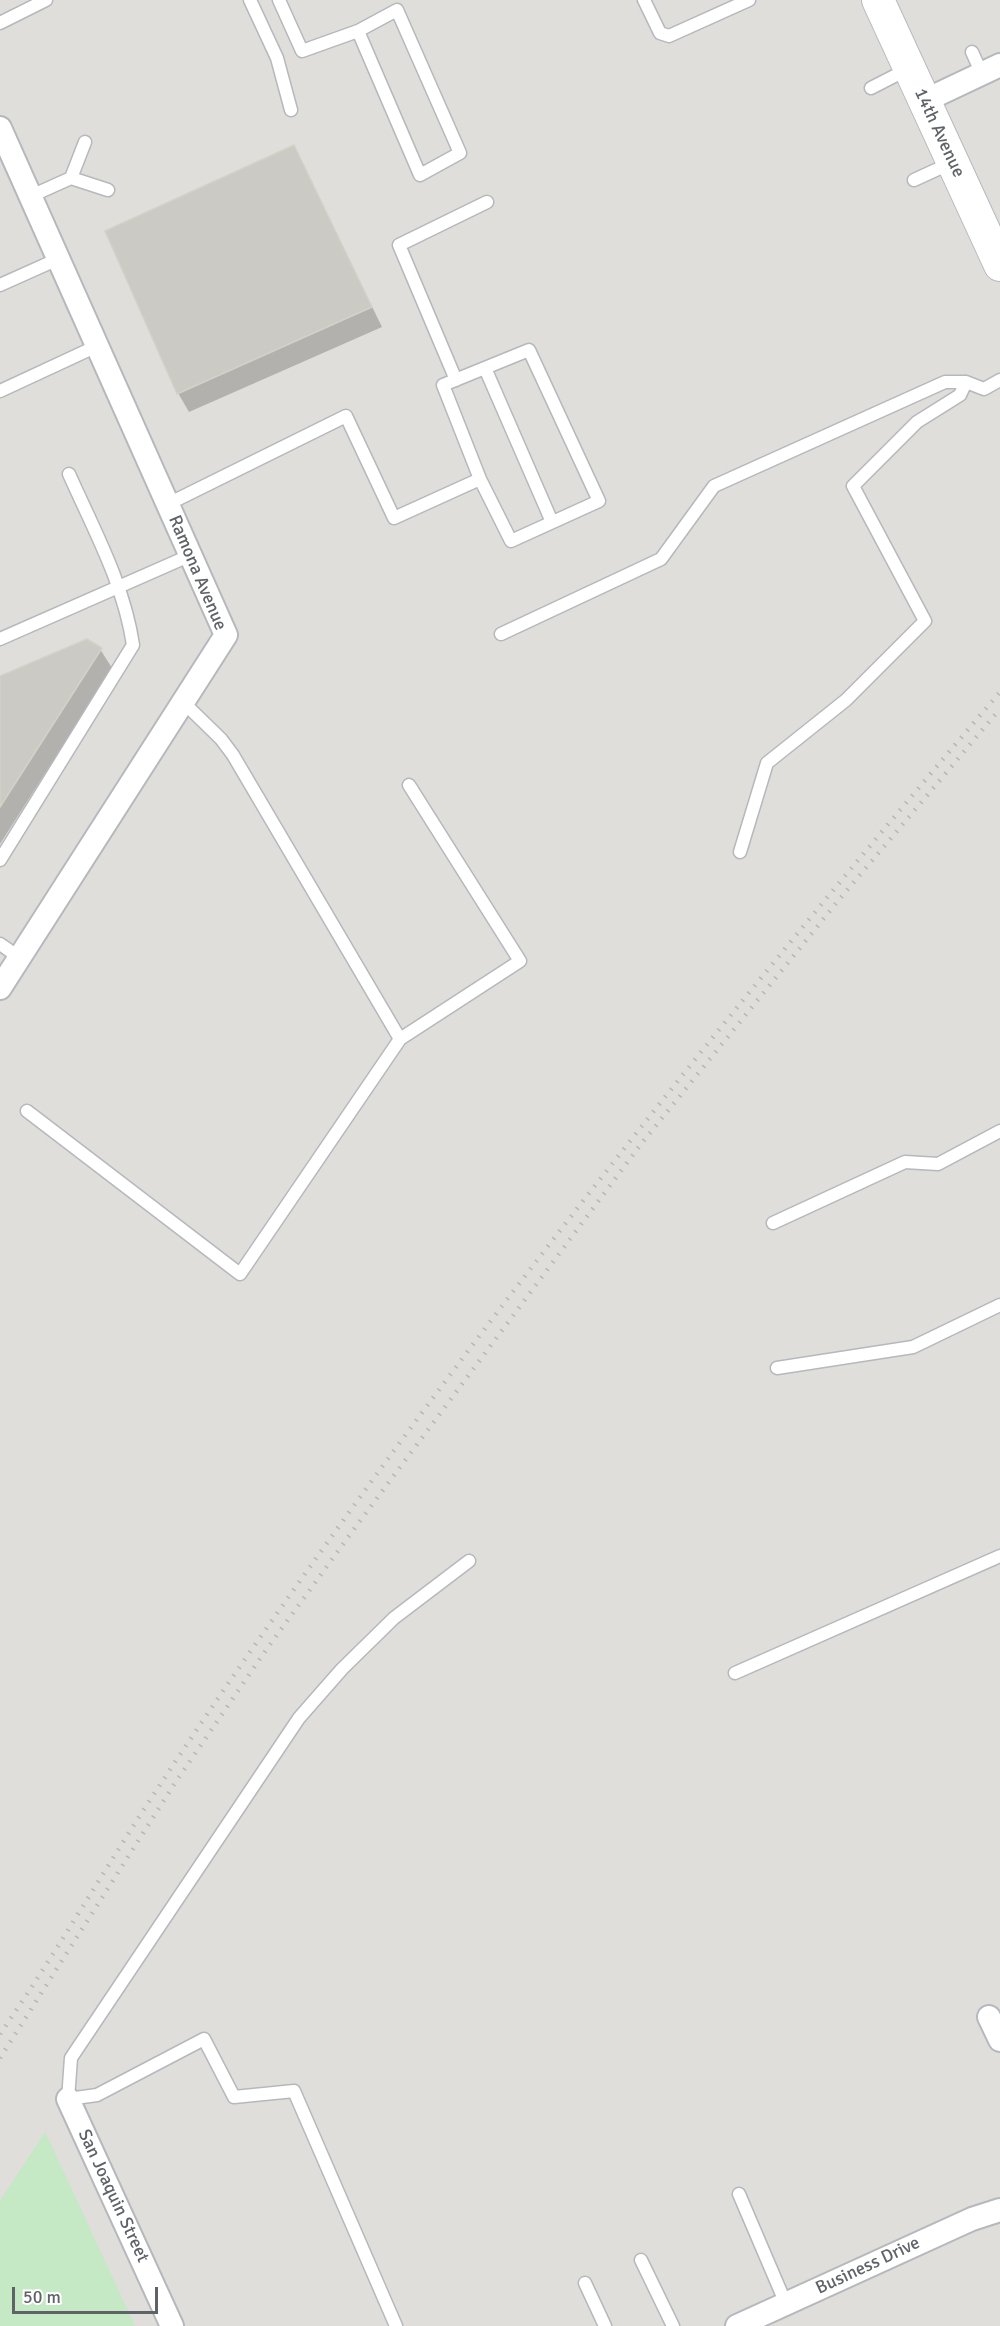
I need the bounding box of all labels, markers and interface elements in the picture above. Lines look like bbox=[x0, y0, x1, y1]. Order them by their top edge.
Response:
street label: 14th Avenue bbox=[909, 85, 969, 181]
street label: Ramona Avenue bbox=[163, 512, 231, 634]
street label: San Joaquin Street bbox=[73, 2126, 153, 2266]
street label: Business Drive bbox=[813, 2232, 923, 2300]
scale bar bbox=[15, 2275, 160, 2313]
text: 50 m bbox=[23, 2286, 61, 2308]

